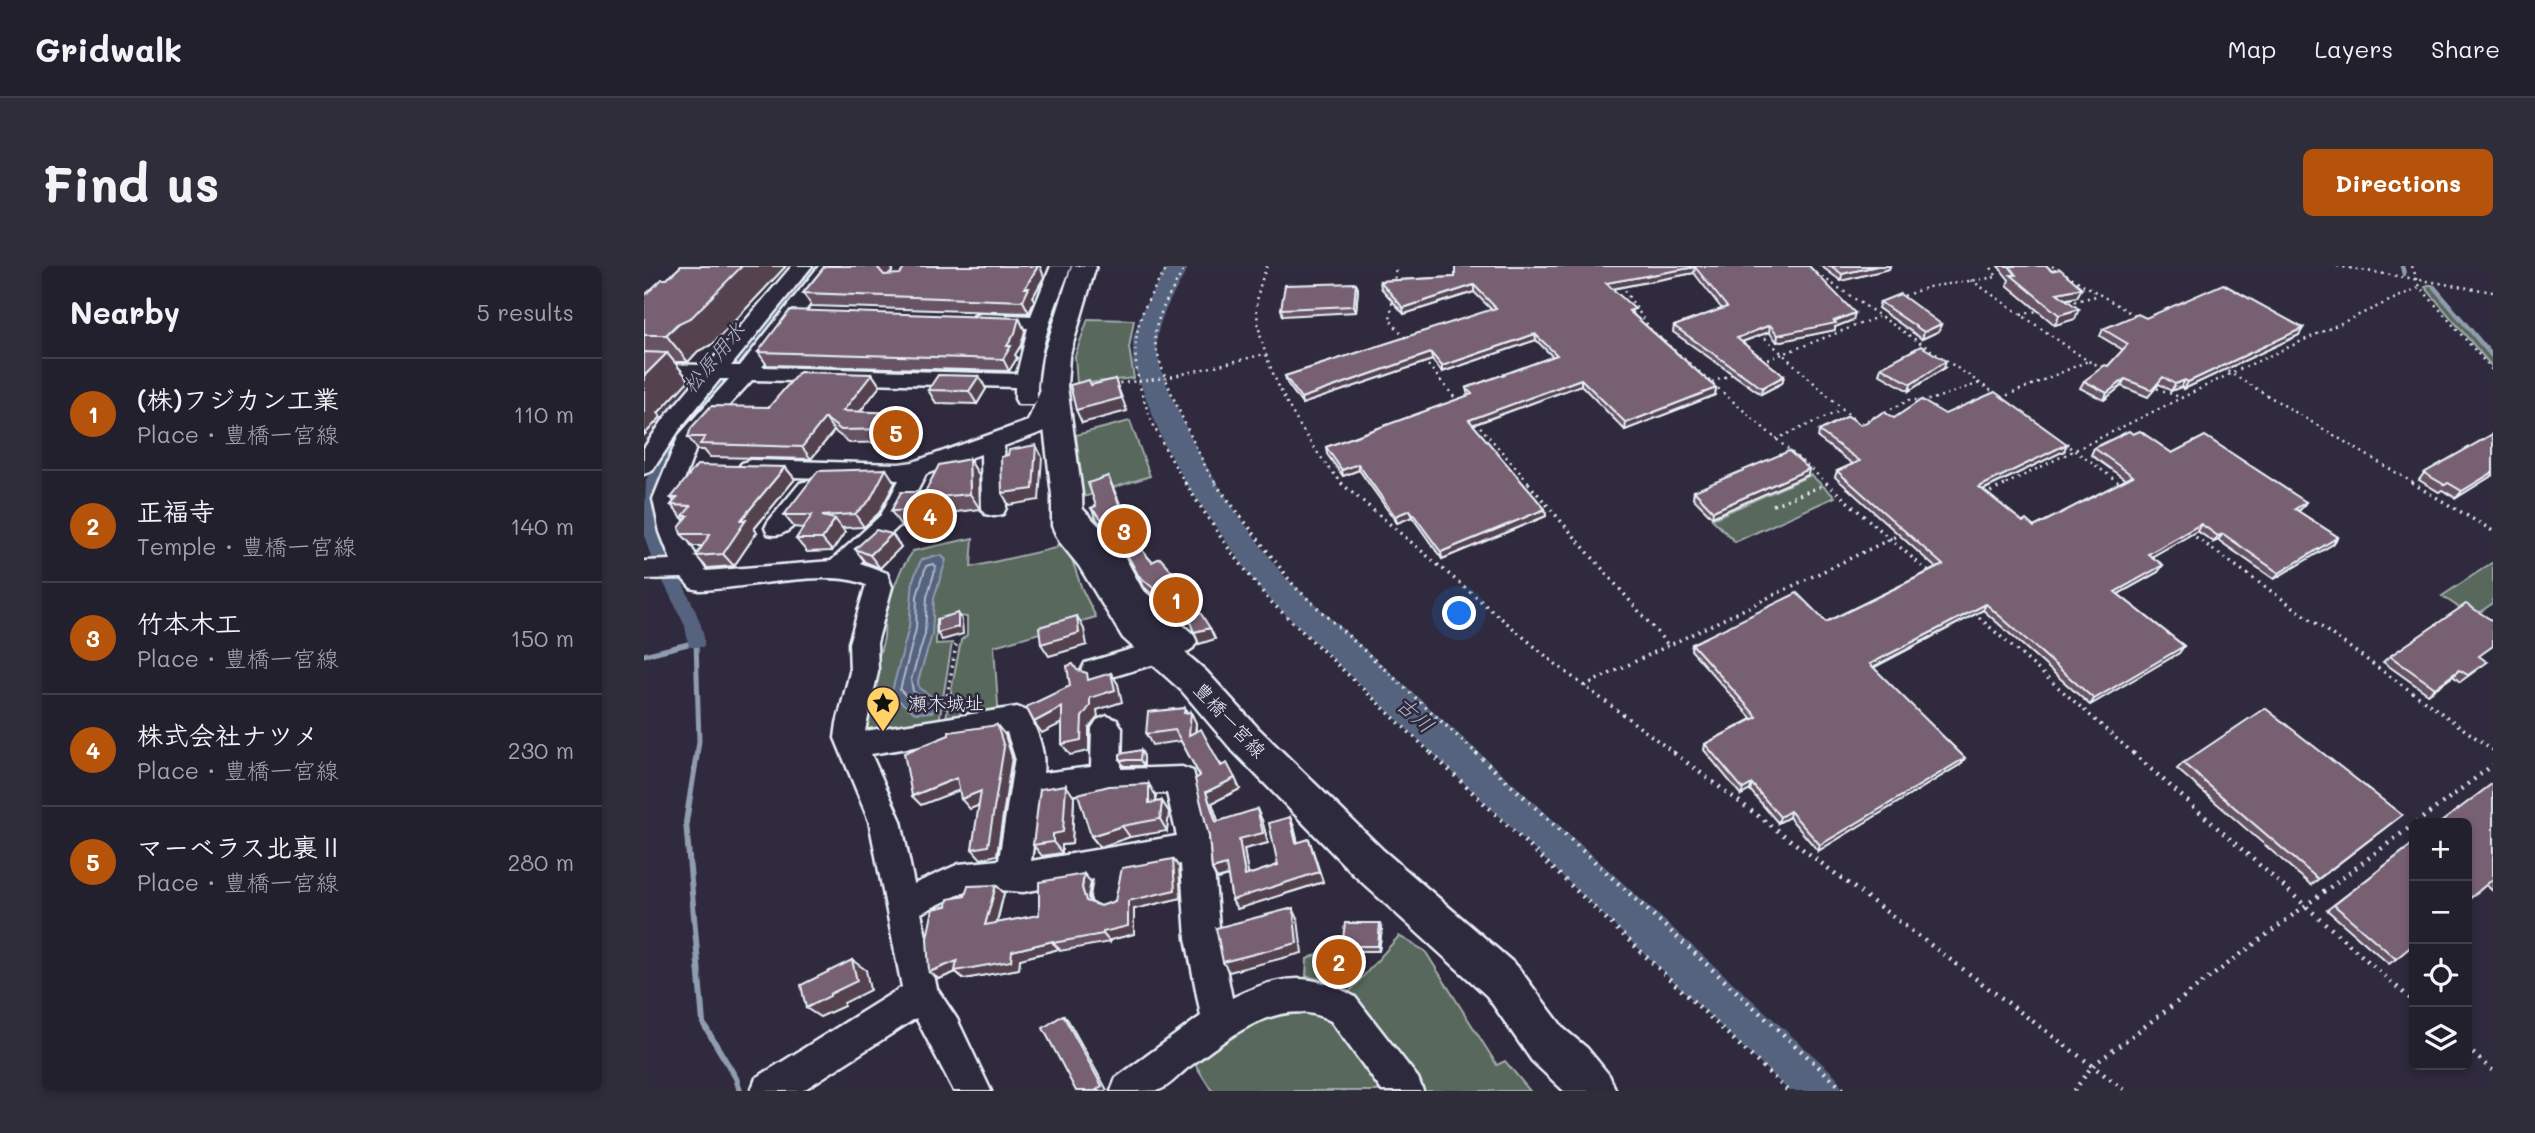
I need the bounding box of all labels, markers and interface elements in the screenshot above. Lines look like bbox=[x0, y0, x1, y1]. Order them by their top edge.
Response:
text: Gridwalk bbox=[35, 27, 182, 70]
text: Map bbox=[2228, 33, 2276, 64]
text: Layers bbox=[2314, 33, 2393, 64]
text: Share bbox=[2431, 33, 2500, 64]
button: Directions bbox=[2303, 149, 2493, 216]
text: Find us bbox=[42, 151, 220, 214]
text: Nearby bbox=[70, 292, 180, 332]
text: 5 results bbox=[477, 297, 574, 327]
water label: 松原用水 bbox=[676, 316, 750, 398]
text: (株)フジカン工業 bbox=[137, 382, 339, 416]
text: 1 bbox=[88, 399, 98, 429]
text: 110 m bbox=[514, 399, 574, 429]
pin: 5 bbox=[873, 407, 919, 459]
text: Place · 豊橋一宮線 bbox=[137, 419, 339, 449]
pin: 4 bbox=[907, 490, 953, 542]
text: 正福寺 bbox=[137, 494, 215, 528]
pin: 3 bbox=[1101, 505, 1147, 557]
text: 2 bbox=[87, 511, 99, 541]
text: 140 m bbox=[510, 511, 574, 541]
text: Temple · 豊橋一宮線 bbox=[137, 531, 356, 561]
pin: 1 bbox=[1153, 574, 1199, 626]
your location bbox=[1442, 596, 1476, 630]
text: 竹本木工 bbox=[137, 606, 241, 640]
text: 3 bbox=[86, 623, 100, 653]
text: 150 m bbox=[510, 623, 574, 653]
text: Place · 豊橋一宮線 bbox=[137, 643, 339, 673]
street label: 豊橋一宮線 bbox=[1189, 676, 1272, 763]
place icon: 瀬木城址 bbox=[864, 684, 902, 733]
place label: 瀬木城址 bbox=[908, 690, 984, 715]
water label: 古川 bbox=[1391, 690, 1441, 738]
text: 株式会社ナツメ bbox=[137, 718, 319, 752]
text: 4 bbox=[86, 735, 100, 765]
text: 230 m bbox=[508, 735, 574, 765]
text: Place · 豊橋一宮線 bbox=[137, 755, 339, 785]
map controls bbox=[2409, 818, 2472, 1070]
button: + bbox=[2409, 818, 2472, 881]
text: マーベラス北裏Ⅱ bbox=[137, 830, 344, 864]
text: 5 bbox=[86, 847, 100, 877]
text: 280 m bbox=[507, 847, 574, 877]
text: Place · 豊橋一宮線 bbox=[137, 867, 339, 897]
button: − bbox=[2409, 881, 2472, 944]
pin: 2 bbox=[1316, 936, 1362, 988]
button: locate bbox=[2409, 944, 2472, 1007]
button: layers bbox=[2409, 1007, 2472, 1070]

